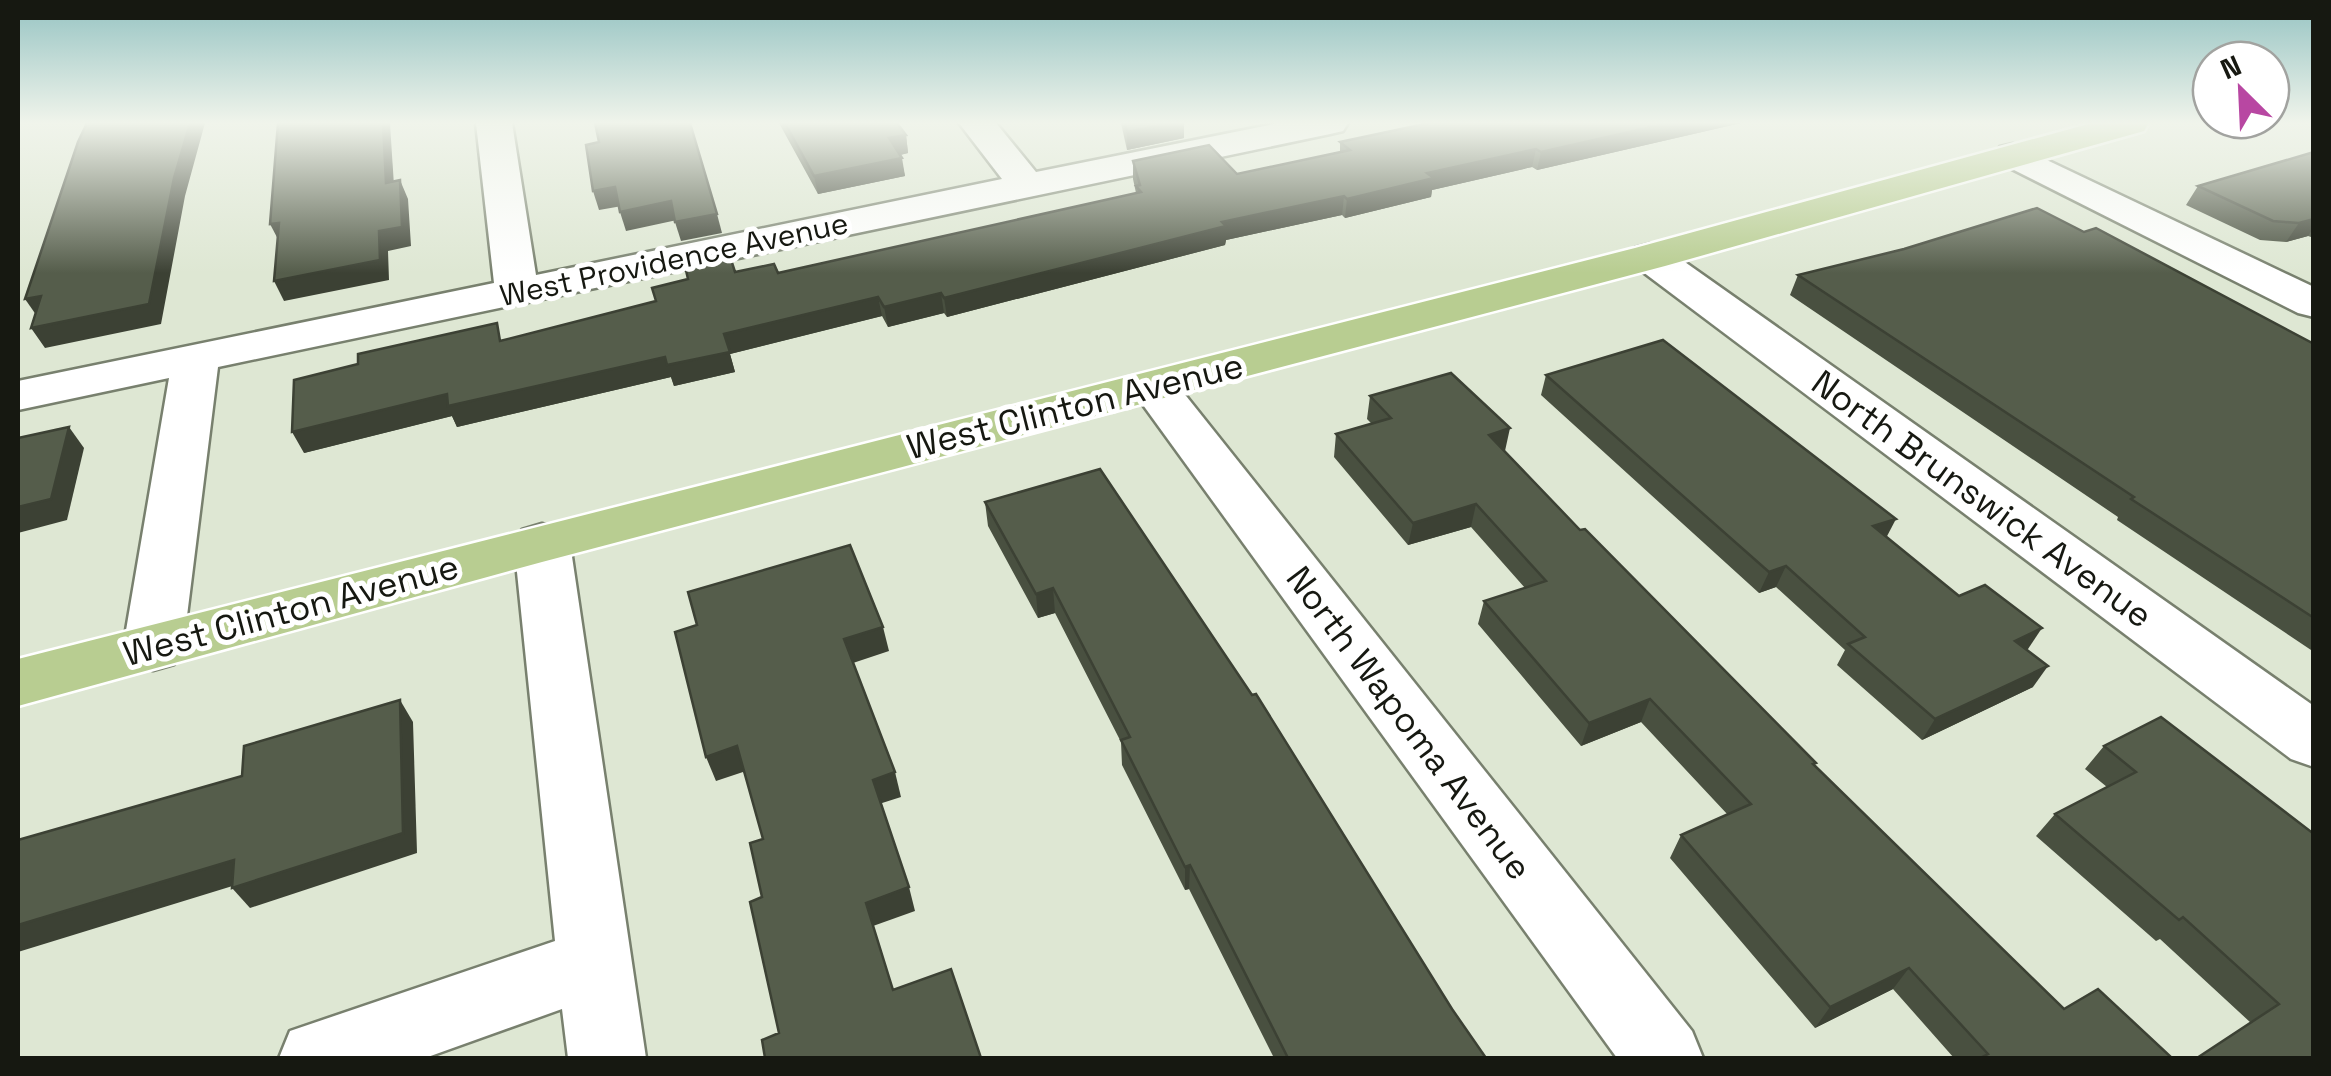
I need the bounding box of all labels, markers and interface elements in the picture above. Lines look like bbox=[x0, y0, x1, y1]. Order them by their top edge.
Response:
north arrow bbox=[2191, 40, 2291, 140]
text: N bbox=[2215, 47, 2247, 87]
street label: West Providence Avenue bbox=[496, 203, 852, 315]
street label: West Clinton Avenue bbox=[902, 343, 1248, 469]
street label: North Brunswick Avenue bbox=[1803, 361, 2161, 637]
street label: West Clinton Avenue bbox=[119, 544, 463, 676]
street label: North Wapoma Avenue bbox=[1277, 558, 1541, 888]

